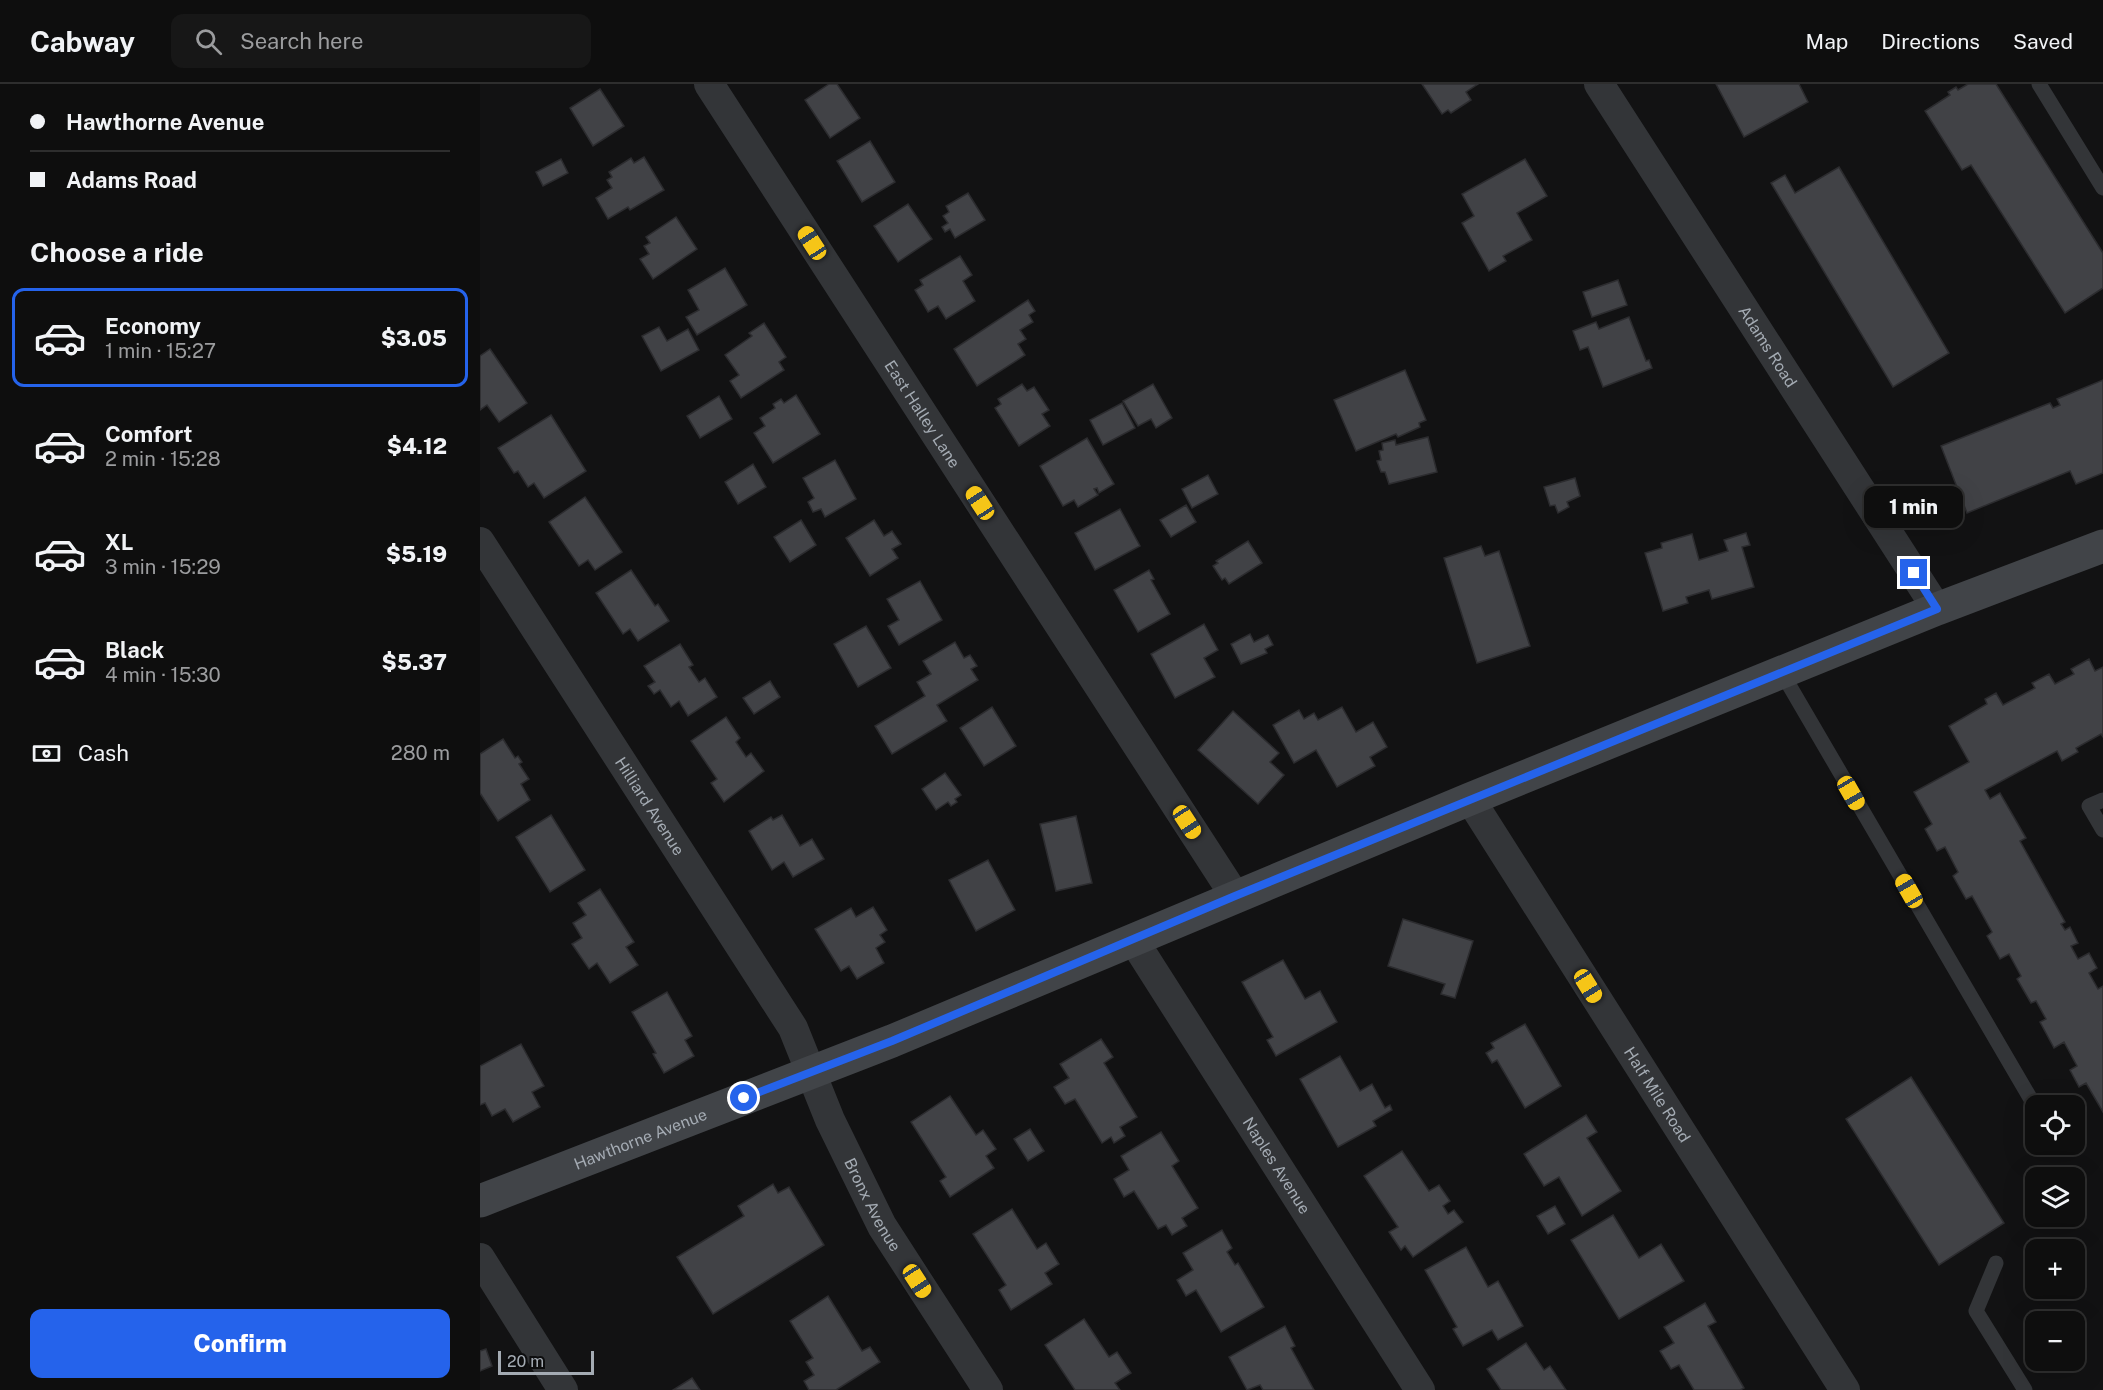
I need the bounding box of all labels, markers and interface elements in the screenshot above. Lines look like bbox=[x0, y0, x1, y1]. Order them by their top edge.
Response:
search box bbox=[171, 14, 591, 68]
text: Cabway bbox=[30, 25, 135, 58]
icon: search bbox=[192, 25, 225, 58]
text: Search here bbox=[240, 28, 363, 54]
text: Map bbox=[1806, 29, 1848, 54]
text: Directions bbox=[1881, 29, 1980, 54]
text: Saved bbox=[2013, 29, 2073, 54]
text: Hawthorne Avenue bbox=[66, 109, 264, 135]
text: Adams Road bbox=[66, 167, 197, 193]
car bbox=[795, 223, 829, 263]
text: Choose a ride bbox=[30, 236, 204, 268]
street label: Adams Road bbox=[1734, 302, 1801, 391]
icon: car bbox=[33, 311, 87, 365]
text: Economy bbox=[105, 313, 201, 339]
text: $3.05 bbox=[381, 325, 447, 351]
text: 1 min · 15:27 bbox=[105, 339, 216, 363]
street label: East Halley Lane bbox=[880, 357, 964, 471]
icon: car bbox=[33, 419, 87, 473]
text: Comfort bbox=[105, 421, 192, 447]
text: $4.12 bbox=[387, 433, 447, 459]
text: 2 min · 15:28 bbox=[105, 447, 221, 471]
car bbox=[963, 483, 997, 523]
callout: 1 min bbox=[1864, 486, 1964, 528]
text: 1 min bbox=[1889, 495, 1938, 519]
icon: car bbox=[33, 527, 87, 581]
text: XL bbox=[105, 529, 133, 555]
text: $5.19 bbox=[386, 541, 447, 567]
text: 3 min · 15:29 bbox=[105, 555, 221, 579]
route end bbox=[1900, 559, 1927, 586]
icon: car bbox=[33, 635, 87, 689]
text: Black bbox=[105, 637, 164, 663]
text: $5.37 bbox=[382, 649, 447, 675]
text: 4 min · 15:30 bbox=[105, 663, 221, 687]
icon: cash bbox=[30, 737, 63, 770]
text: Cash bbox=[78, 740, 129, 766]
text: 280 m bbox=[391, 741, 450, 765]
street label: Hilliard Avenue bbox=[611, 754, 688, 859]
car bbox=[1834, 773, 1868, 813]
car bbox=[1170, 802, 1204, 842]
car bbox=[1892, 871, 1926, 911]
car bbox=[1571, 966, 1605, 1006]
street label: Half Mile Road bbox=[1620, 1044, 1694, 1146]
route start bbox=[730, 1084, 757, 1111]
map controls bbox=[2025, 1095, 2085, 1371]
button: locate bbox=[2025, 1095, 2085, 1155]
street label: Hawthorne Avenue bbox=[571, 1105, 710, 1174]
street label: Naples Avenue bbox=[1239, 1114, 1314, 1217]
street label: Bronx Avenue bbox=[840, 1155, 905, 1255]
button: layers bbox=[2025, 1167, 2085, 1227]
button: + bbox=[2025, 1239, 2085, 1299]
car bbox=[900, 1261, 934, 1301]
button: Confirm bbox=[30, 1309, 450, 1378]
button: − bbox=[2025, 1311, 2085, 1371]
scale bar bbox=[498, 1348, 594, 1376]
text: 20 m bbox=[507, 1352, 544, 1371]

